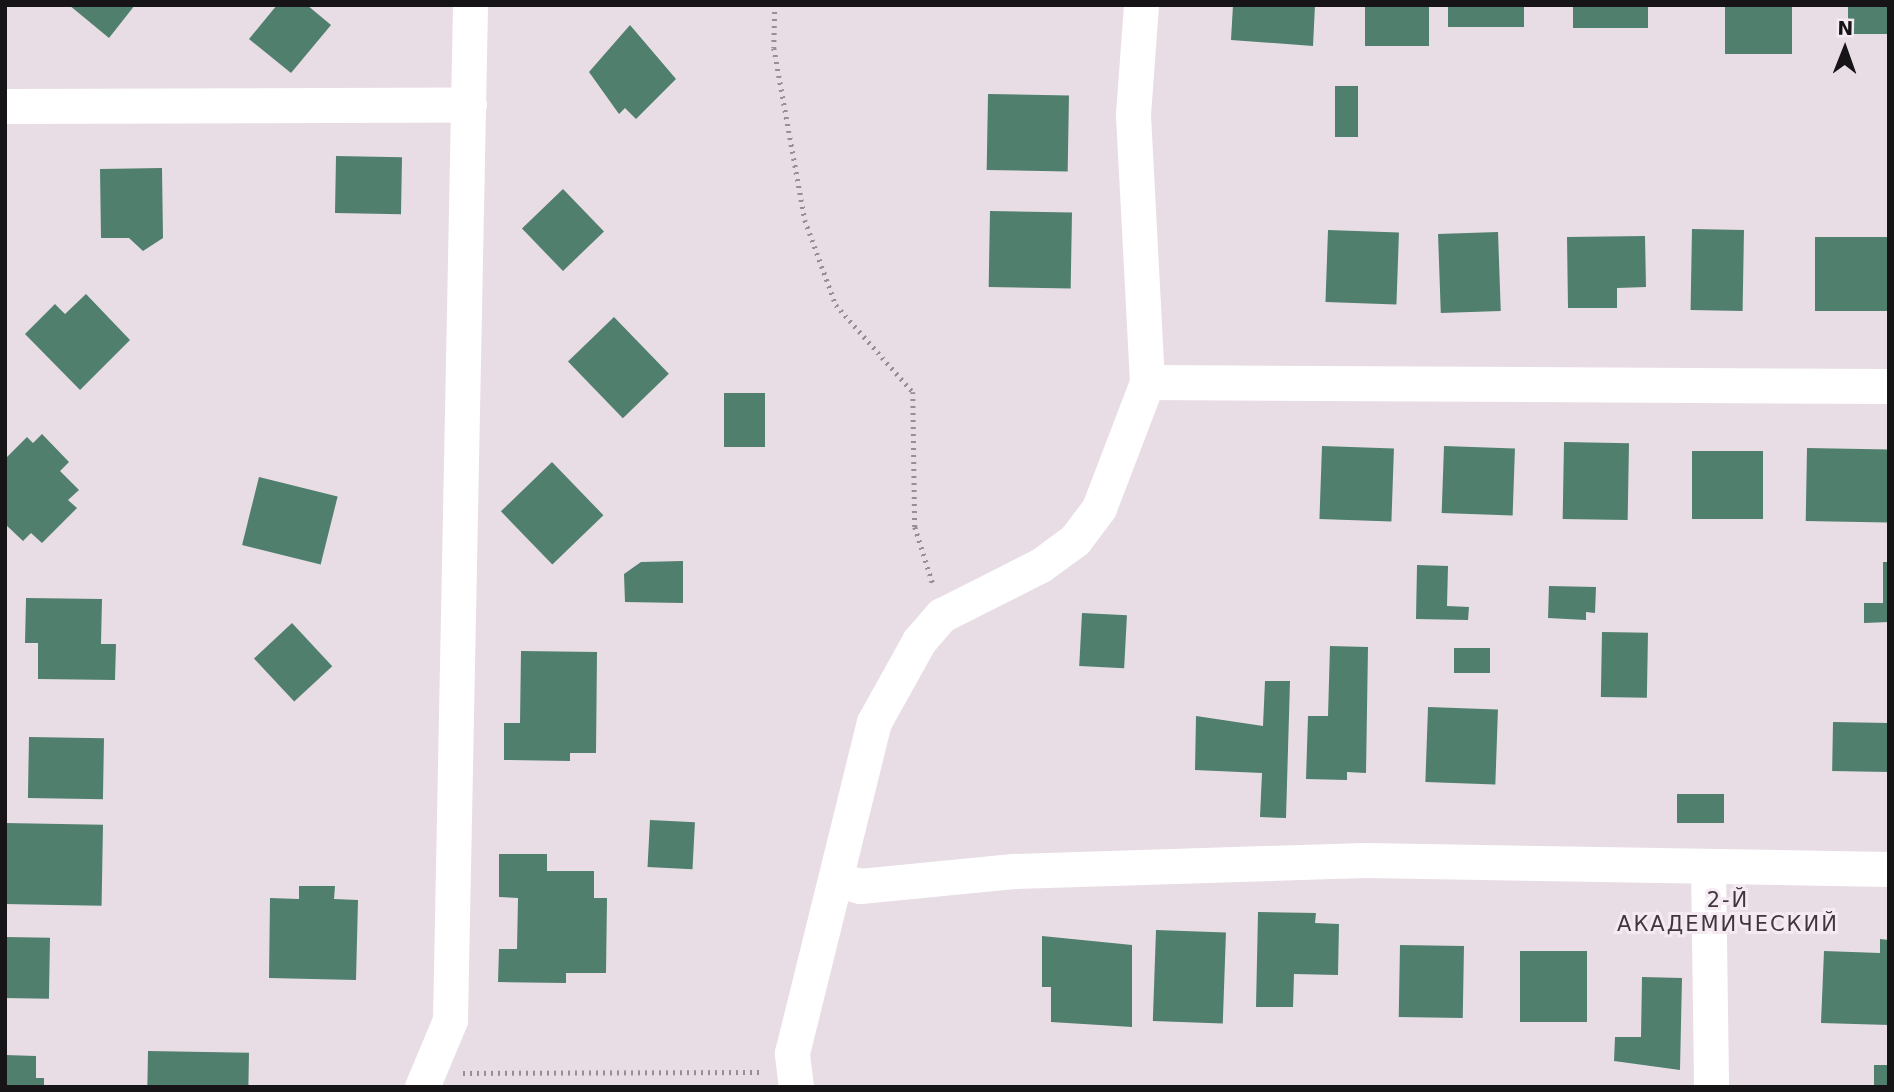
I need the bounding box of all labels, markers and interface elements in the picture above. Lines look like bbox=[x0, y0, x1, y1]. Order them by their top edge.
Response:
north arrow bbox=[1810, 14, 1880, 84]
text: N bbox=[1837, 17, 1854, 39]
district label: 2-Й АКАДЕМИЧЕСКИЙ bbox=[1619, 887, 1837, 937]

